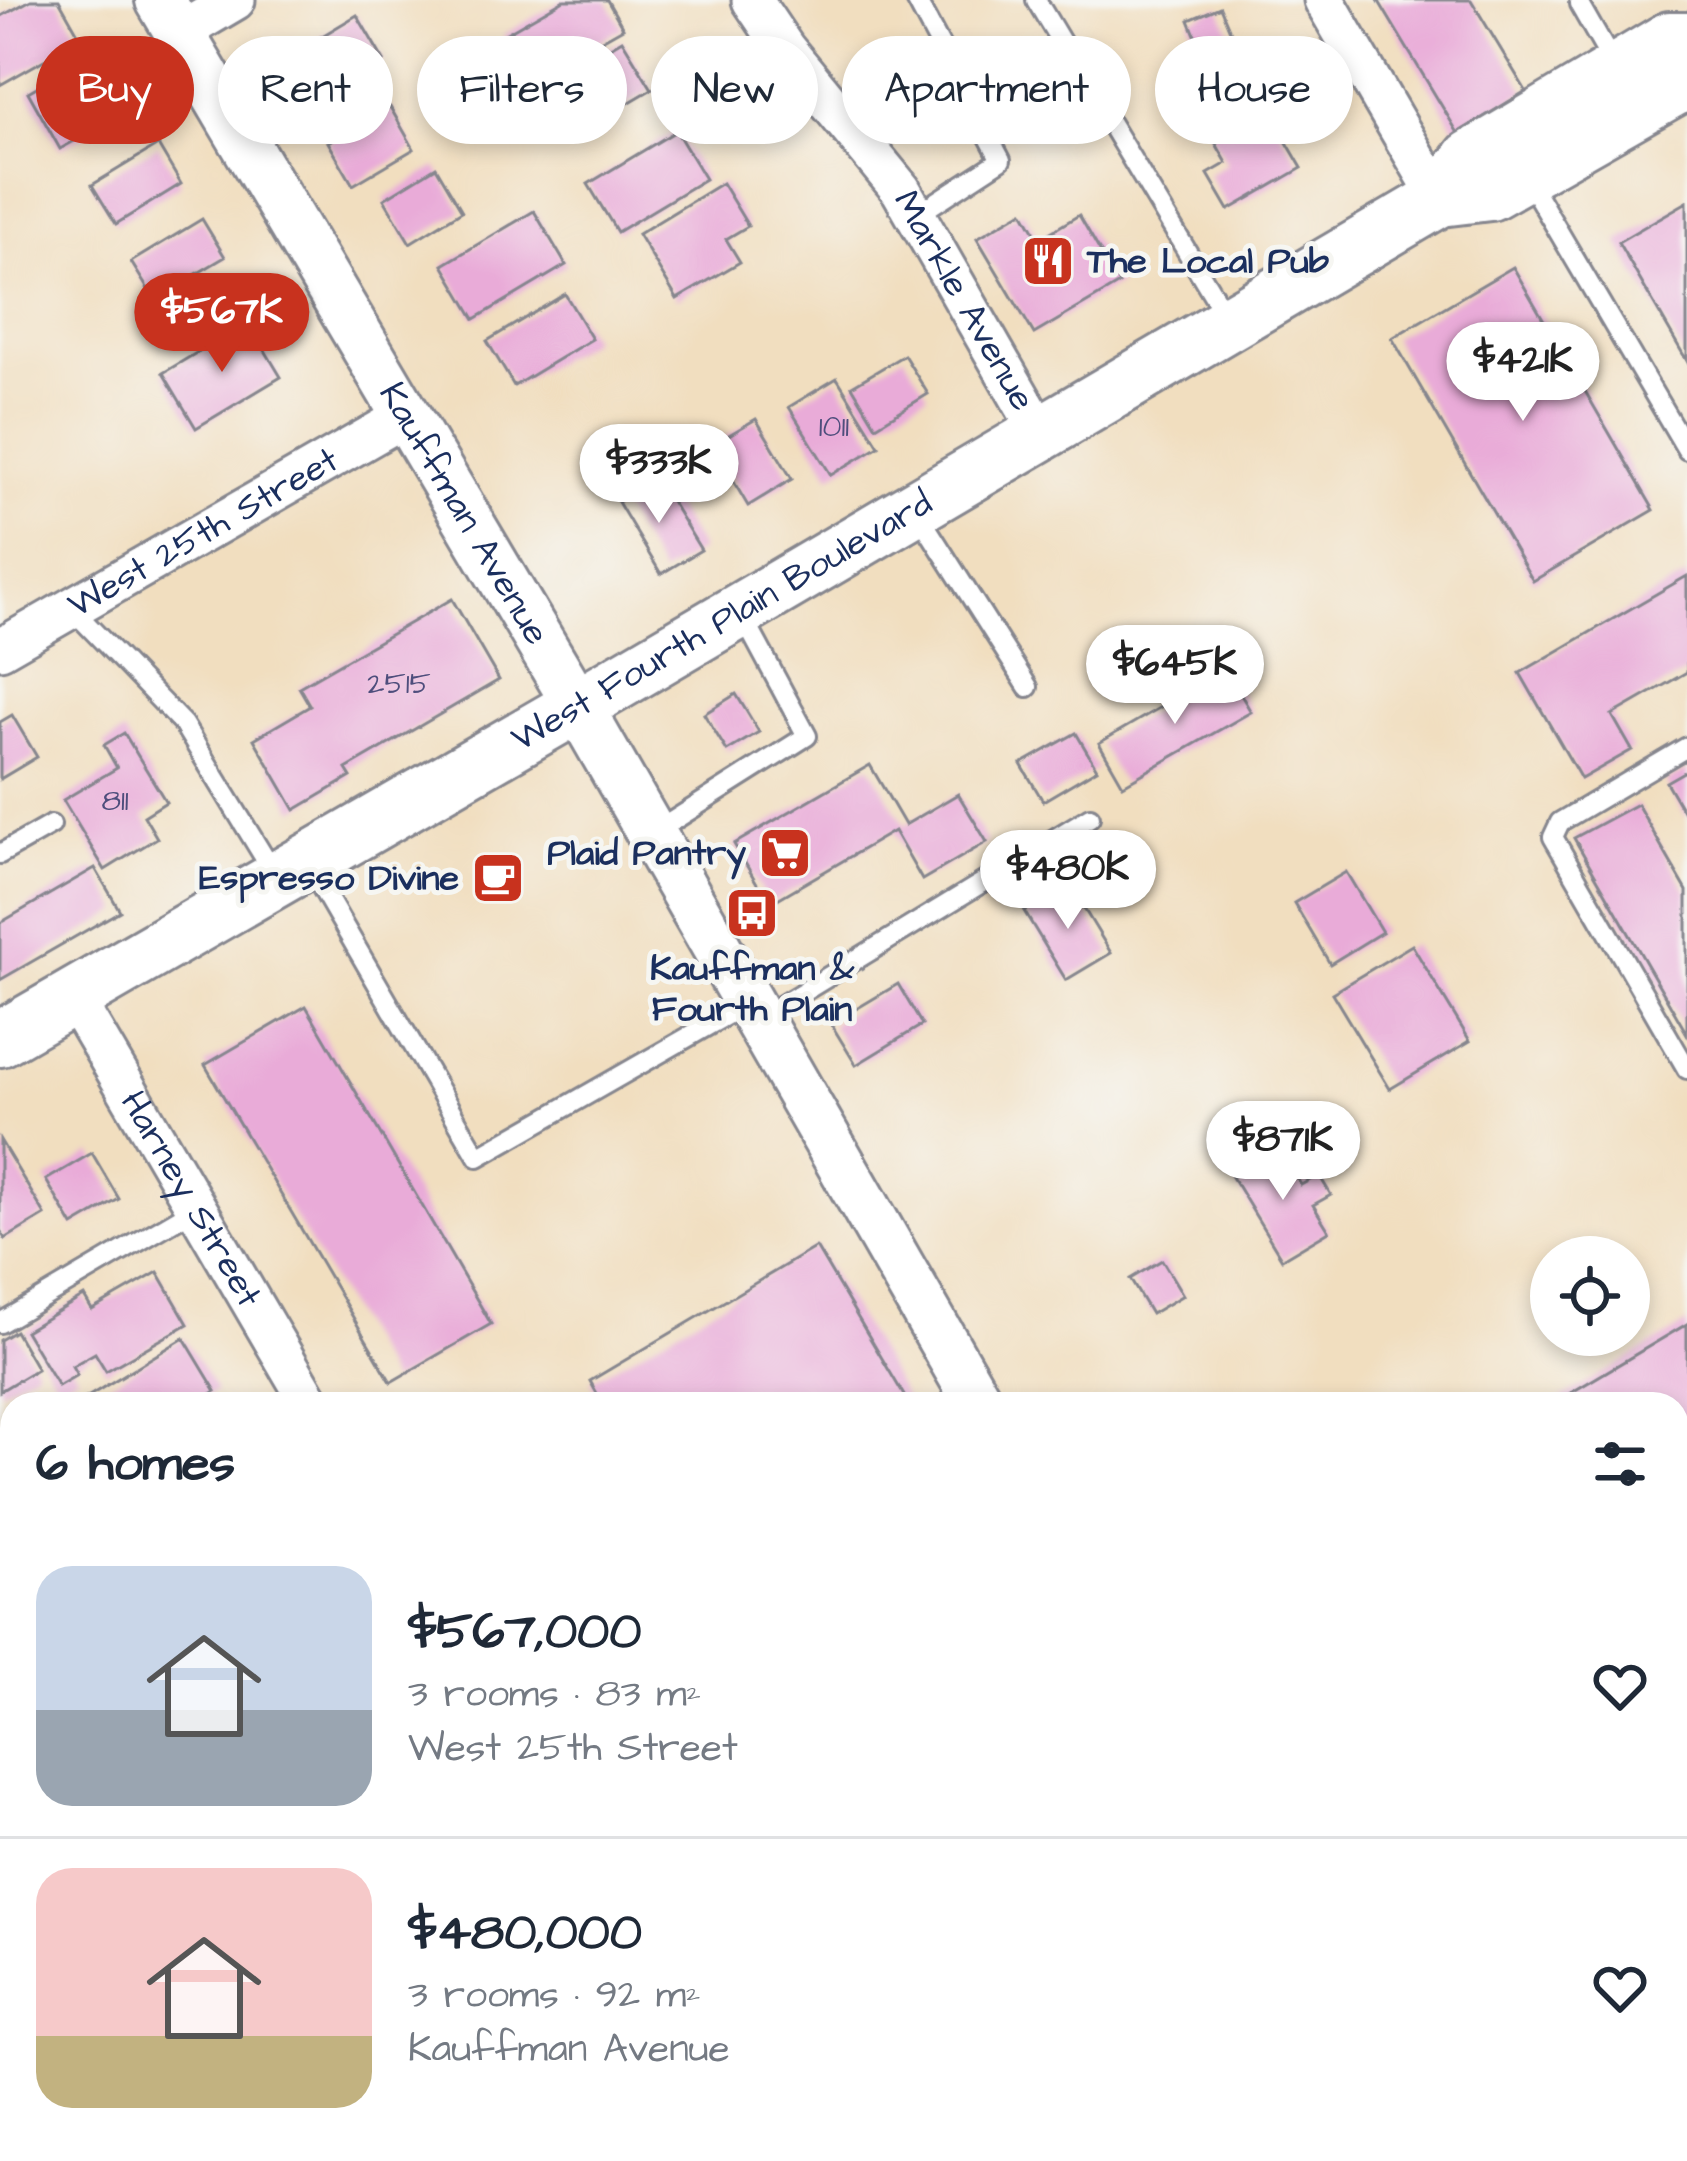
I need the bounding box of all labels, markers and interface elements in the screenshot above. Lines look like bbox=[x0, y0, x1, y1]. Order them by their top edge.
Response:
chip: Buy bbox=[36, 36, 194, 144]
chip: Rent bbox=[218, 36, 393, 144]
chip: Filters bbox=[417, 36, 627, 144]
chip: New bbox=[651, 36, 818, 144]
chip: Apartment bbox=[842, 36, 1131, 144]
chip: House bbox=[1155, 36, 1353, 144]
street label: Markle Avenue bbox=[881, 181, 1048, 420]
restaurant icon: The Local Pub bbox=[1020, 233, 1076, 289]
place label: The Local Pub bbox=[1086, 236, 1330, 287]
pin: $567K bbox=[138, 273, 306, 375]
text: $567K bbox=[161, 285, 283, 339]
pin: $421K bbox=[1439, 322, 1607, 424]
text: $421K bbox=[1473, 334, 1573, 388]
street label: Kauffman Avenue bbox=[367, 373, 562, 654]
house number: 1011 bbox=[819, 406, 849, 448]
pin: $333K bbox=[575, 424, 743, 526]
street label: West 25th Street bbox=[58, 434, 348, 630]
text: $333K bbox=[607, 436, 711, 490]
street label: West Fourth Plain Boulevard bbox=[502, 478, 942, 764]
pin: $645K bbox=[1091, 625, 1259, 727]
text: $645K bbox=[1113, 637, 1237, 691]
house number: 2515 bbox=[367, 663, 431, 705]
house number: 811 bbox=[101, 780, 129, 822]
supermarket icon: Plaid Pantry bbox=[757, 825, 813, 881]
place label: Plaid Pantry bbox=[547, 828, 746, 880]
pin: $480K bbox=[984, 830, 1152, 932]
text: $480K bbox=[1007, 842, 1129, 896]
cafe icon: Espresso Divine bbox=[470, 850, 526, 906]
place label: Espresso Divine bbox=[199, 853, 459, 904]
bus stop icon: Kauffman & Fourth Plain bbox=[724, 885, 780, 941]
place label: Kauffman & Fourth Plain bbox=[650, 943, 855, 1035]
street label: Harney Street bbox=[108, 1081, 275, 1317]
pin: $871K bbox=[1199, 1101, 1367, 1203]
text: $871K bbox=[1233, 1113, 1333, 1167]
map controls bbox=[1530, 1236, 1650, 1356]
button: locate bbox=[1530, 1236, 1650, 1356]
text: 6 homes bbox=[36, 1429, 235, 1500]
icon: filters bbox=[1587, 1431, 1653, 1497]
text: $567,000 bbox=[408, 1597, 641, 1668]
icon: home bbox=[132, 1614, 276, 1758]
icon: heart bbox=[1587, 1653, 1653, 1719]
text: 3 rooms · 83 m² bbox=[408, 1668, 701, 1722]
text: West 25th Street bbox=[408, 1722, 738, 1776]
text: $480,000 bbox=[408, 1898, 642, 1969]
icon: home bbox=[132, 1916, 276, 2060]
icon: heart bbox=[1587, 1955, 1653, 2021]
text: 3 rooms · 92 m² bbox=[408, 1969, 701, 2023]
text: Kauffman Avenue bbox=[408, 2023, 730, 2077]

